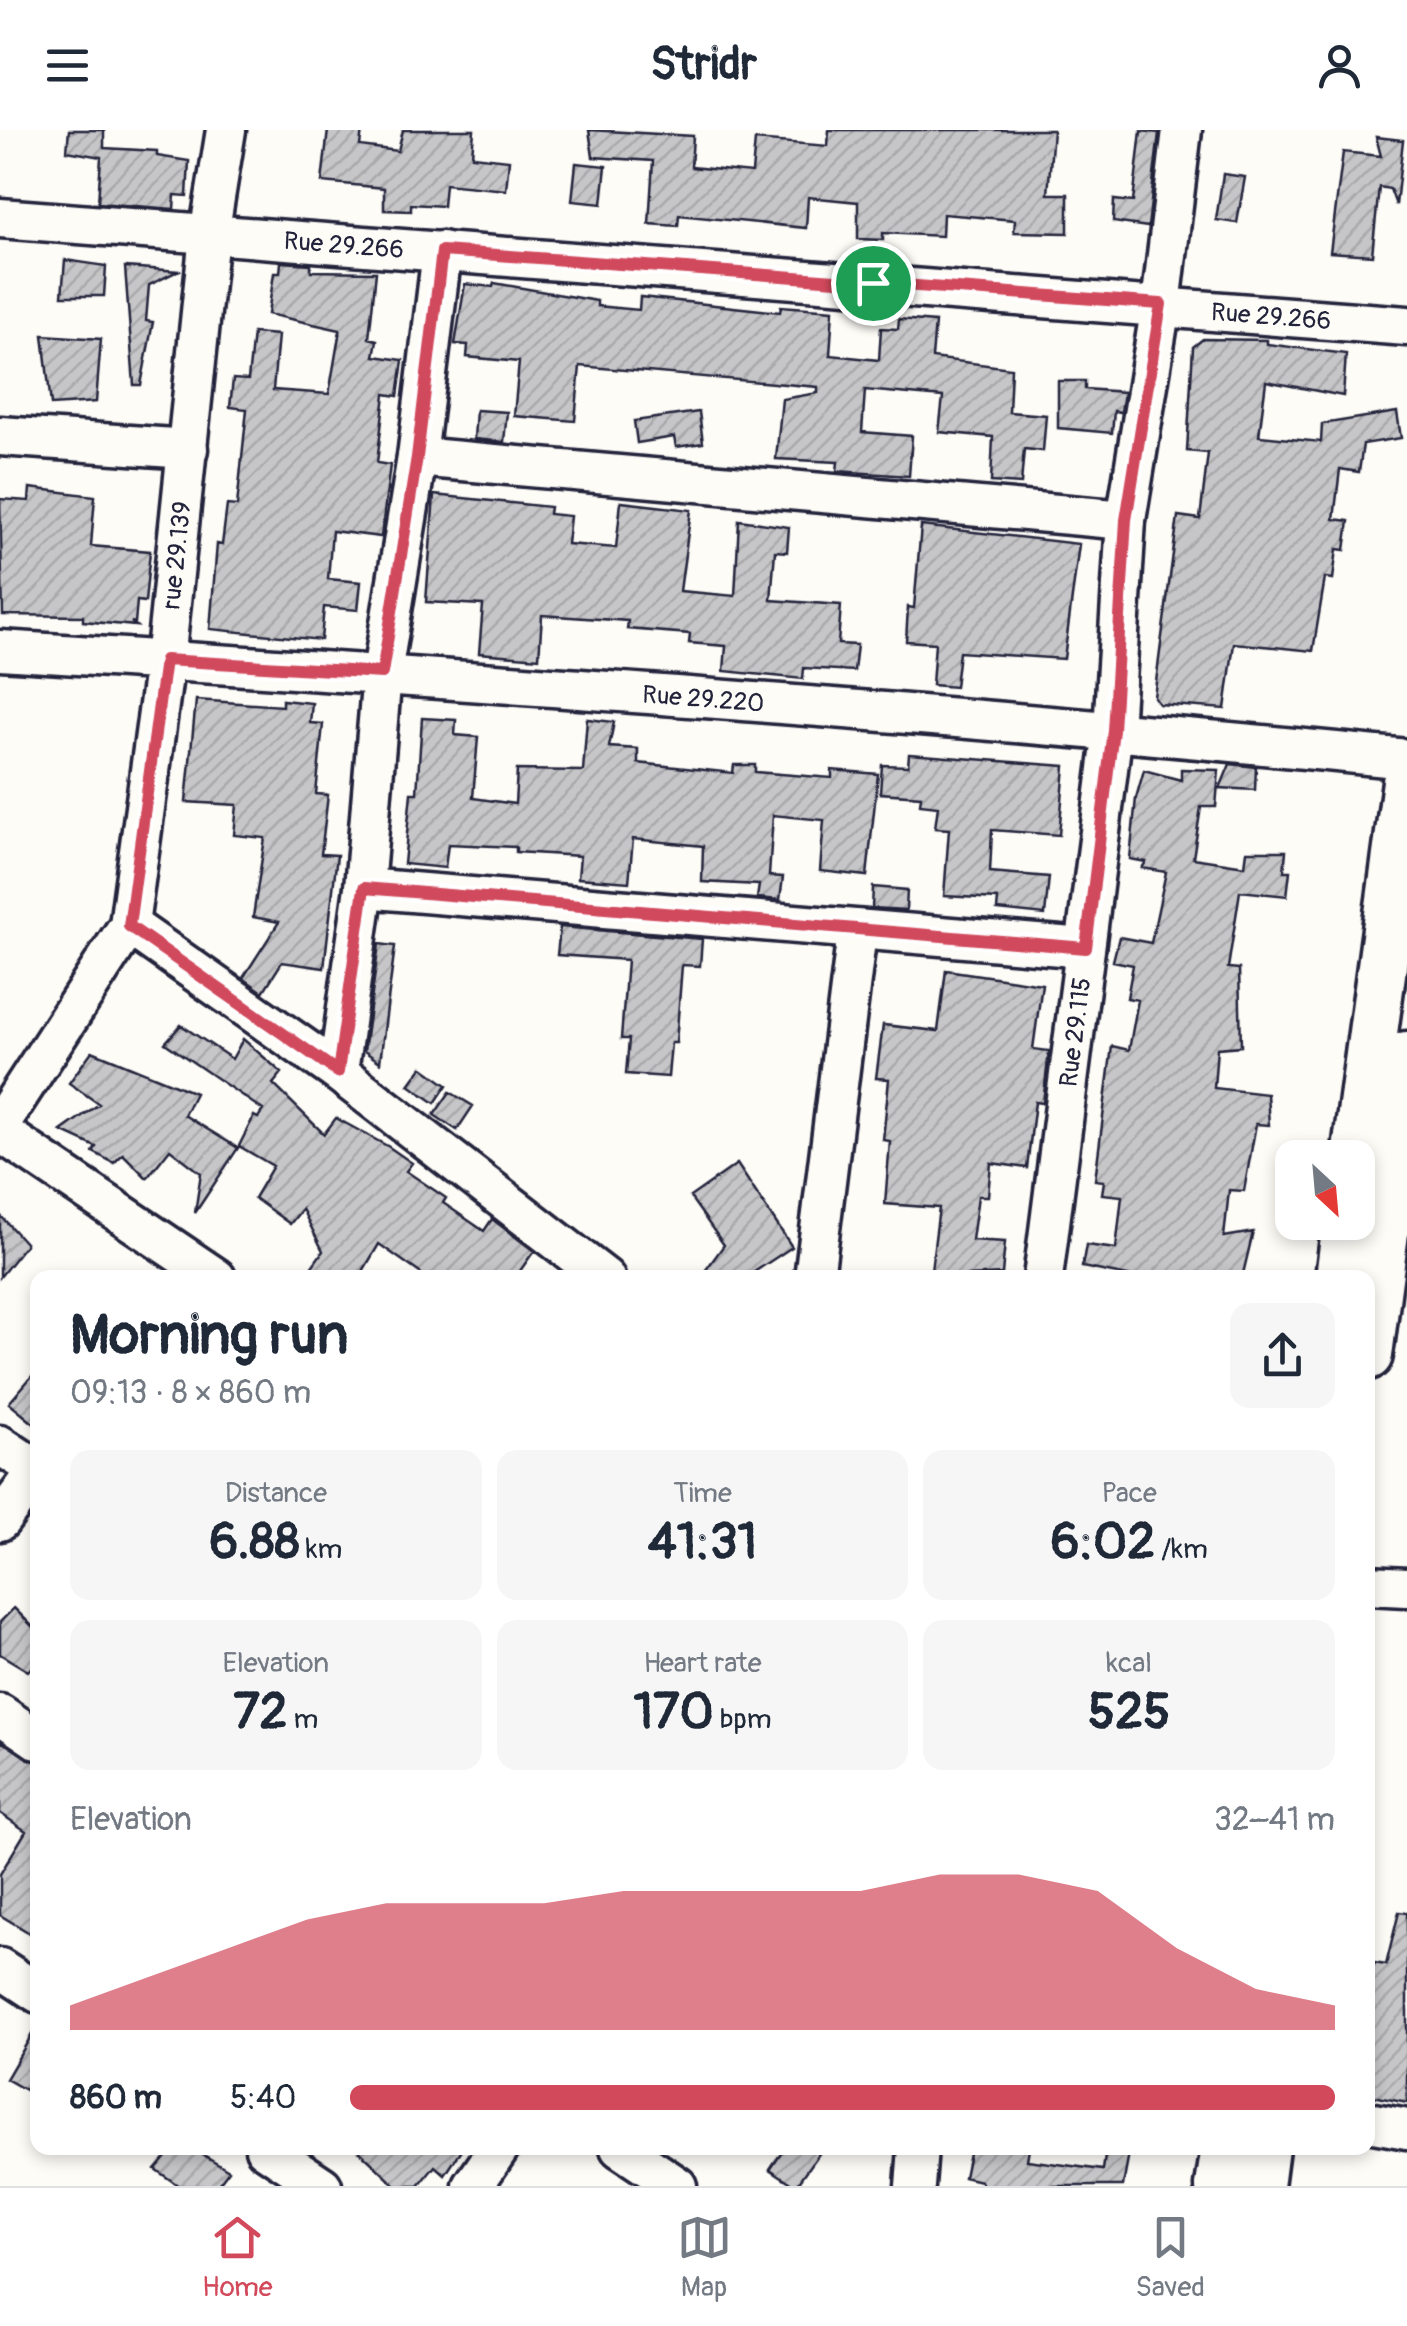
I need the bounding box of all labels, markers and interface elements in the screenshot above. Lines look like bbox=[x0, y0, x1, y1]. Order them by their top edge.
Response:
text: Stridr bbox=[650, 37, 757, 93]
icon: menu bbox=[40, 38, 95, 93]
icon: person bbox=[1312, 38, 1367, 93]
street label: Rue 29.266 bbox=[283, 226, 405, 266]
pin bbox=[831, 241, 916, 326]
icon: arrive bbox=[846, 256, 901, 311]
street label: Rue 29.266 bbox=[1210, 297, 1332, 337]
street label: rue 29.139 bbox=[156, 500, 198, 611]
street label: Rue 29.220 bbox=[641, 680, 765, 720]
street label: Rue 29.115 bbox=[1054, 976, 1098, 1089]
north arrow bbox=[1275, 1140, 1375, 1240]
map controls bbox=[1275, 1140, 1375, 1240]
text: Morning run bbox=[70, 1301, 348, 1370]
button: share bbox=[1230, 1303, 1335, 1408]
text: 09:13 · 8 × 860 m bbox=[70, 1373, 311, 1413]
text: Distance bbox=[225, 1476, 327, 1511]
text: Time bbox=[673, 1476, 732, 1511]
text: Pace bbox=[1101, 1476, 1157, 1511]
text: 6.88 bbox=[209, 1511, 300, 1574]
text: 41:31 bbox=[648, 1511, 757, 1574]
text: 6:02 bbox=[1051, 1511, 1155, 1574]
text: km bbox=[300, 1532, 342, 1567]
text: /km bbox=[1155, 1532, 1208, 1567]
text: Elevation bbox=[222, 1646, 329, 1681]
text: Heart rate bbox=[643, 1646, 762, 1681]
text: kcal bbox=[1106, 1646, 1152, 1681]
text: 72 bbox=[233, 1681, 288, 1744]
text: 170 bbox=[633, 1681, 714, 1744]
text: 525 bbox=[1088, 1681, 1170, 1744]
text: m bbox=[288, 1702, 319, 1737]
text: bpm bbox=[714, 1702, 772, 1737]
text: Elevation bbox=[70, 1800, 192, 1840]
text: 32–41 m bbox=[1214, 1800, 1335, 1840]
text: 860 m bbox=[70, 2078, 162, 2118]
text: 5:40 bbox=[230, 2078, 296, 2118]
tab: Home bbox=[202, 2210, 273, 2305]
tab: Map bbox=[677, 2210, 732, 2305]
tab: Saved bbox=[1136, 2210, 1205, 2305]

